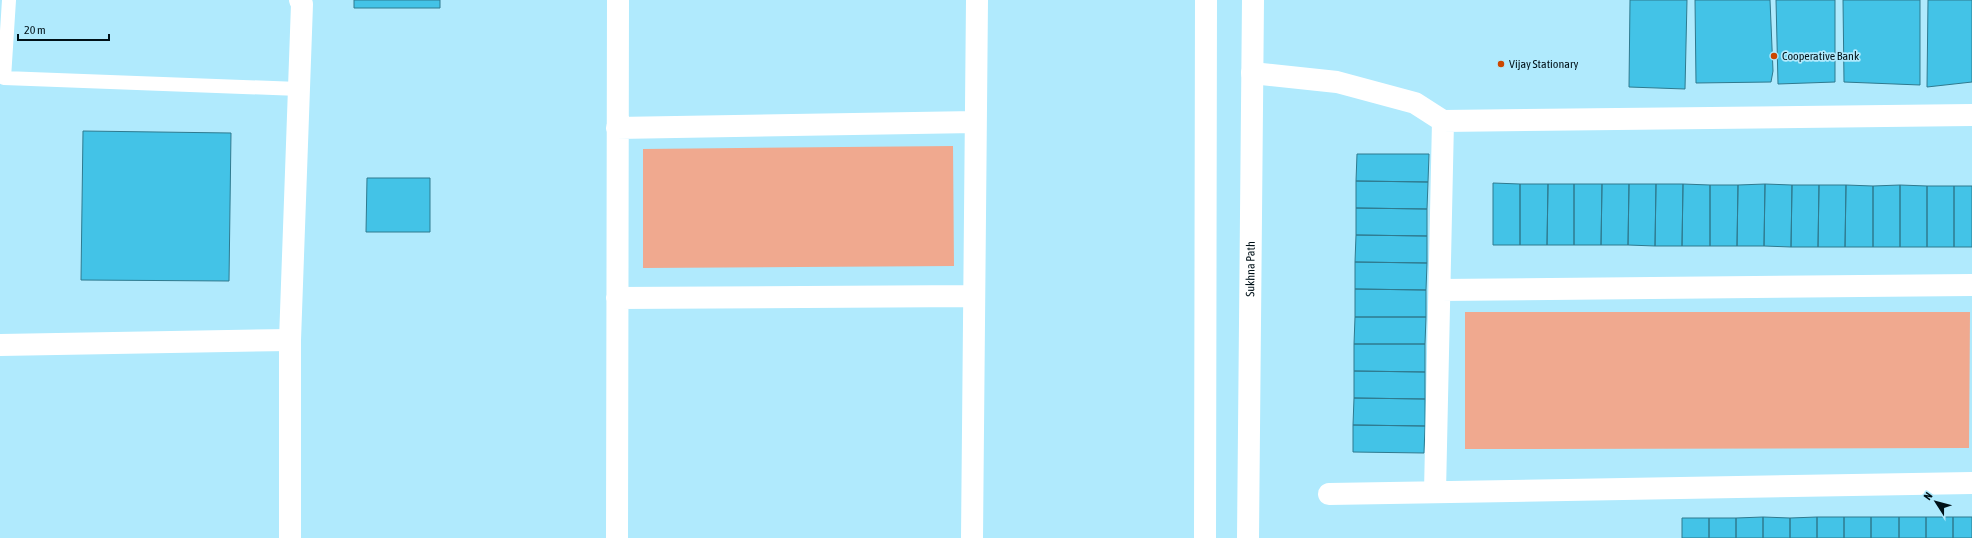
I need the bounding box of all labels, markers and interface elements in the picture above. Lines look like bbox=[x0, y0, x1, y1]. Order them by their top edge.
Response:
scale bar bbox=[18, 16, 109, 42]
text: 20 m bbox=[24, 23, 46, 37]
place label: Cooperative Bank bbox=[1782, 49, 1860, 63]
marker: Cooperative Bank bbox=[1769, 51, 1779, 61]
place label: Vijay Stationary bbox=[1509, 57, 1578, 71]
marker: Vijay Stationary bbox=[1496, 59, 1506, 69]
street label: Sukhna Path bbox=[1243, 241, 1258, 297]
north arrow bbox=[1916, 482, 1956, 522]
text: N bbox=[1921, 490, 1935, 502]

